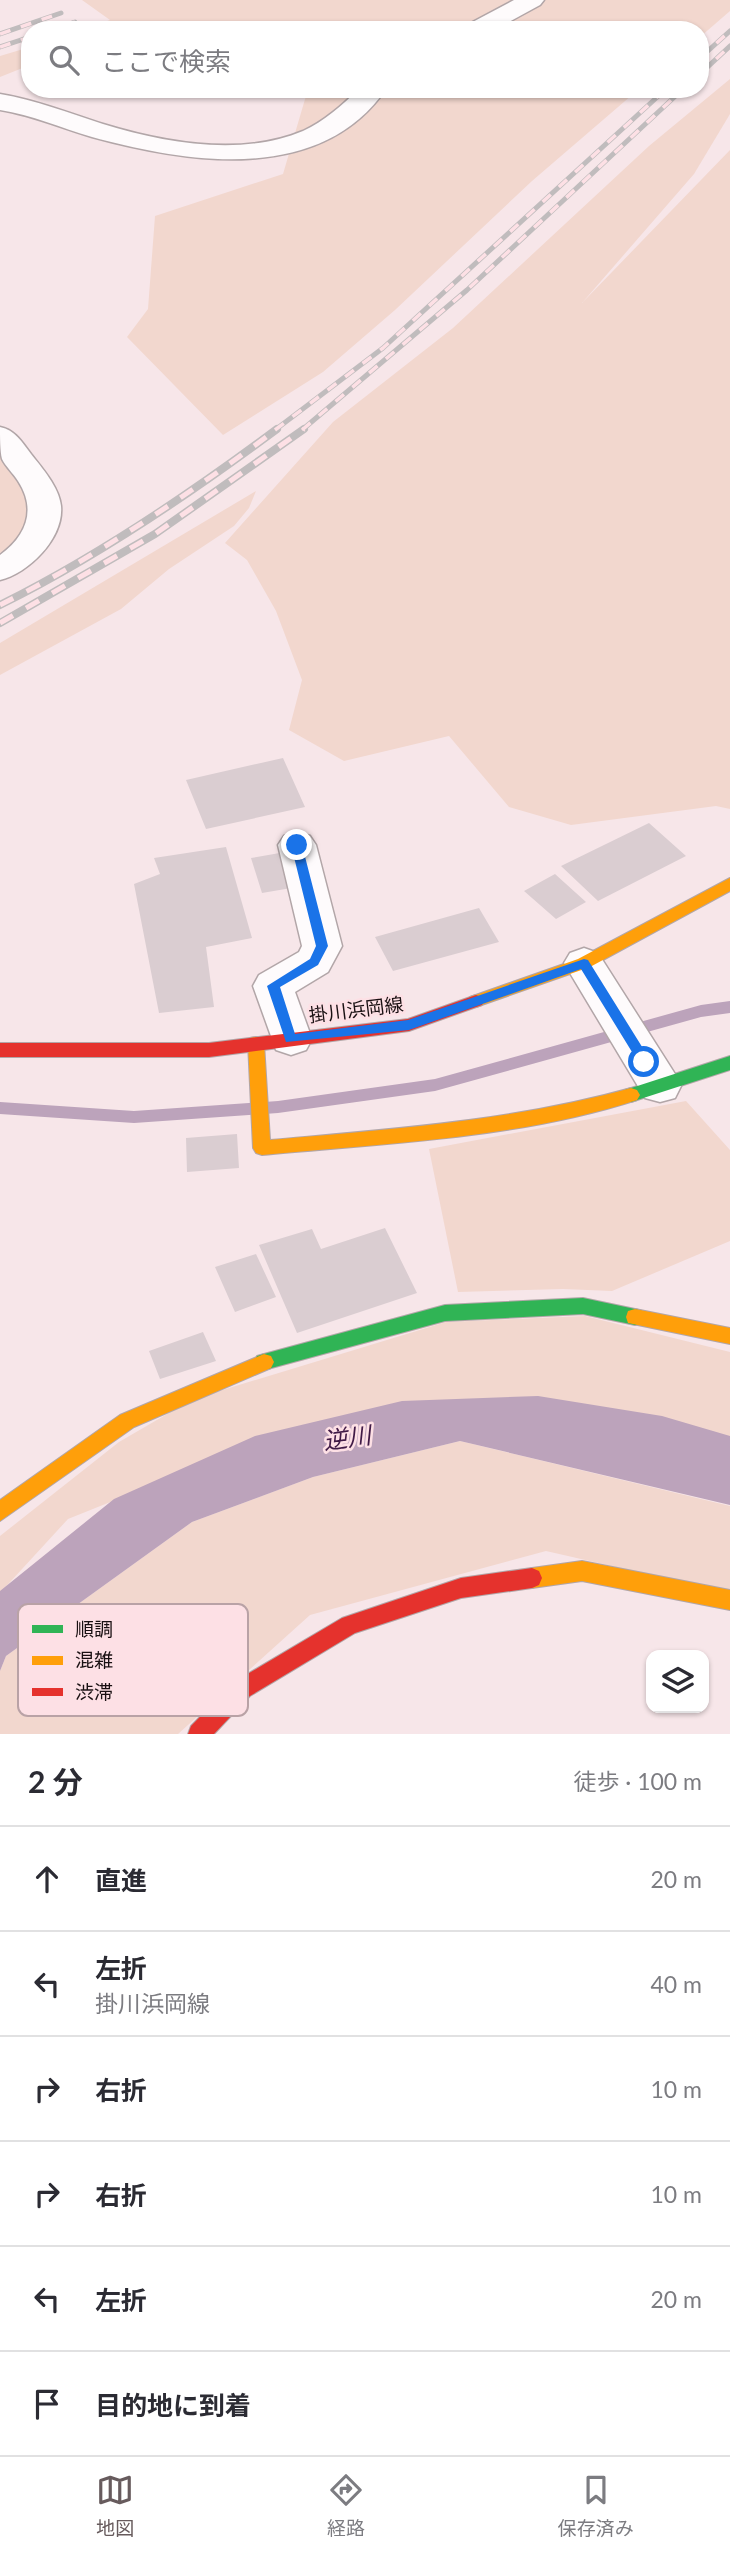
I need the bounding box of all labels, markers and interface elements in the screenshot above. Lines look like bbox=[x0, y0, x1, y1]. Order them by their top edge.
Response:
search box bbox=[21, 21, 709, 98]
icon: search bbox=[45, 41, 83, 79]
text: ここで検索 bbox=[101, 45, 231, 77]
route end bbox=[281, 829, 312, 860]
street label: 掛川浜岡線 bbox=[307, 992, 405, 1026]
route start bbox=[628, 1046, 659, 1077]
water label: 逆川 bbox=[321, 1419, 376, 1455]
legend bbox=[18, 1604, 248, 1716]
text: 順調 bbox=[75, 1617, 113, 1640]
text: 混雑 bbox=[75, 1648, 113, 1671]
map controls bbox=[646, 1650, 709, 1713]
button: layers bbox=[646, 1650, 709, 1713]
text: 渋滞 bbox=[75, 1680, 113, 1703]
text: 2 分 bbox=[28, 1763, 83, 1799]
text: 徒歩 · 100 m bbox=[573, 1767, 702, 1795]
icon: ahead bbox=[28, 1860, 66, 1898]
text: 直進 bbox=[95, 1864, 147, 1896]
text: 20 m bbox=[651, 1865, 702, 1893]
text: 左折 bbox=[95, 1952, 147, 1984]
icon: left bbox=[28, 1965, 66, 2003]
text: 40 m bbox=[651, 1970, 702, 1998]
text: 掛川浜岡線 bbox=[95, 1989, 210, 2017]
icon: right bbox=[28, 2070, 66, 2108]
text: 右折 bbox=[95, 2074, 147, 2106]
text: 10 m bbox=[651, 2075, 702, 2103]
icon: right bbox=[28, 2175, 66, 2213]
text: 右折 bbox=[95, 2179, 147, 2211]
text: 10 m bbox=[651, 2180, 702, 2208]
icon: left bbox=[28, 2280, 66, 2318]
text: 左折 bbox=[95, 2284, 147, 2316]
text: 20 m bbox=[651, 2285, 702, 2313]
icon: arrive bbox=[28, 2385, 66, 2423]
text: 目的地に到着 bbox=[95, 2389, 251, 2421]
tab: 地図 bbox=[96, 2471, 134, 2540]
tab: 経路 bbox=[327, 2471, 365, 2540]
tab: 保存済み bbox=[558, 2471, 634, 2540]

